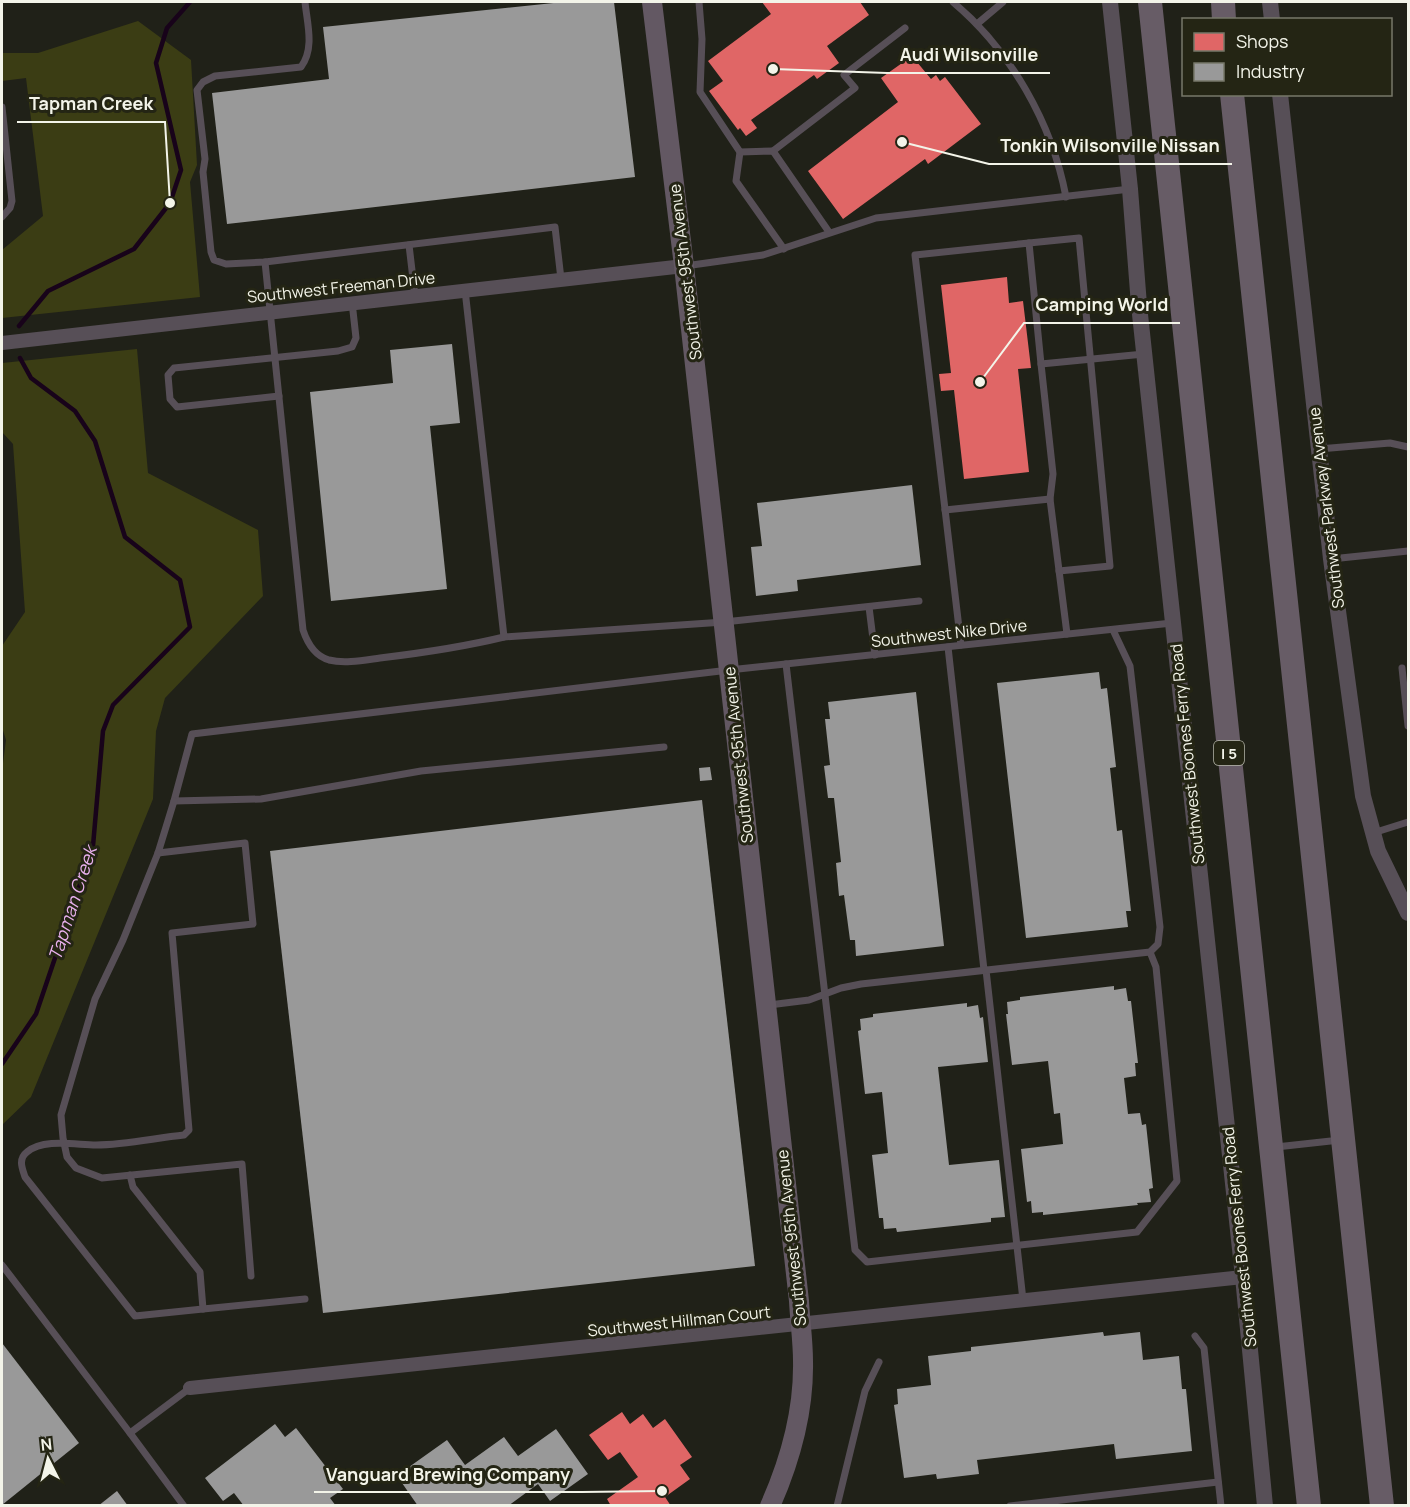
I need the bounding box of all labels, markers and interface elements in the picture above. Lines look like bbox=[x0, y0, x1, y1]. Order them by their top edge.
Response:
legend bbox=[1182, 18, 1392, 96]
text: Shops bbox=[1236, 29, 1288, 53]
callout: Audi Wilsonville bbox=[887, 37, 1050, 73]
text: Audi Wilsonville bbox=[900, 42, 1038, 66]
text: Industry bbox=[1236, 59, 1305, 83]
callout: Tapman Creek bbox=[17, 86, 165, 122]
text: Tapman Creek bbox=[29, 91, 154, 115]
callout: Tonkin Wilsonville Nissan bbox=[989, 128, 1232, 164]
text: Tonkin Wilsonville Nissan bbox=[1000, 133, 1220, 157]
street label: Southwest 95th Avenue bbox=[663, 183, 707, 361]
street label: Southwest Freeman Drive bbox=[246, 266, 436, 308]
callout: Camping World bbox=[1024, 287, 1180, 323]
text: Camping World bbox=[1036, 292, 1168, 316]
street label: Southwest Parkway Avenue bbox=[1303, 406, 1349, 610]
street label: Southwest Nike Drive bbox=[870, 614, 1028, 652]
street label: Southwest Boones Ferry Road bbox=[1164, 643, 1210, 865]
street label: Southwest 95th Avenue bbox=[718, 666, 758, 844]
road number: I 5 bbox=[1214, 741, 1244, 765]
water label: Tapman Creek bbox=[42, 840, 103, 963]
street label: Southwest Boones Ferry Road bbox=[1216, 1126, 1262, 1348]
street label: Southwest 95th Avenue bbox=[771, 1149, 811, 1327]
street label: Southwest Hillman Court bbox=[586, 1300, 772, 1342]
north arrow bbox=[18, 1429, 78, 1489]
text: N bbox=[40, 1433, 53, 1456]
callout: Vanguard Brewing Company bbox=[314, 1456, 582, 1492]
text: Vanguard Brewing Company bbox=[326, 1462, 570, 1486]

